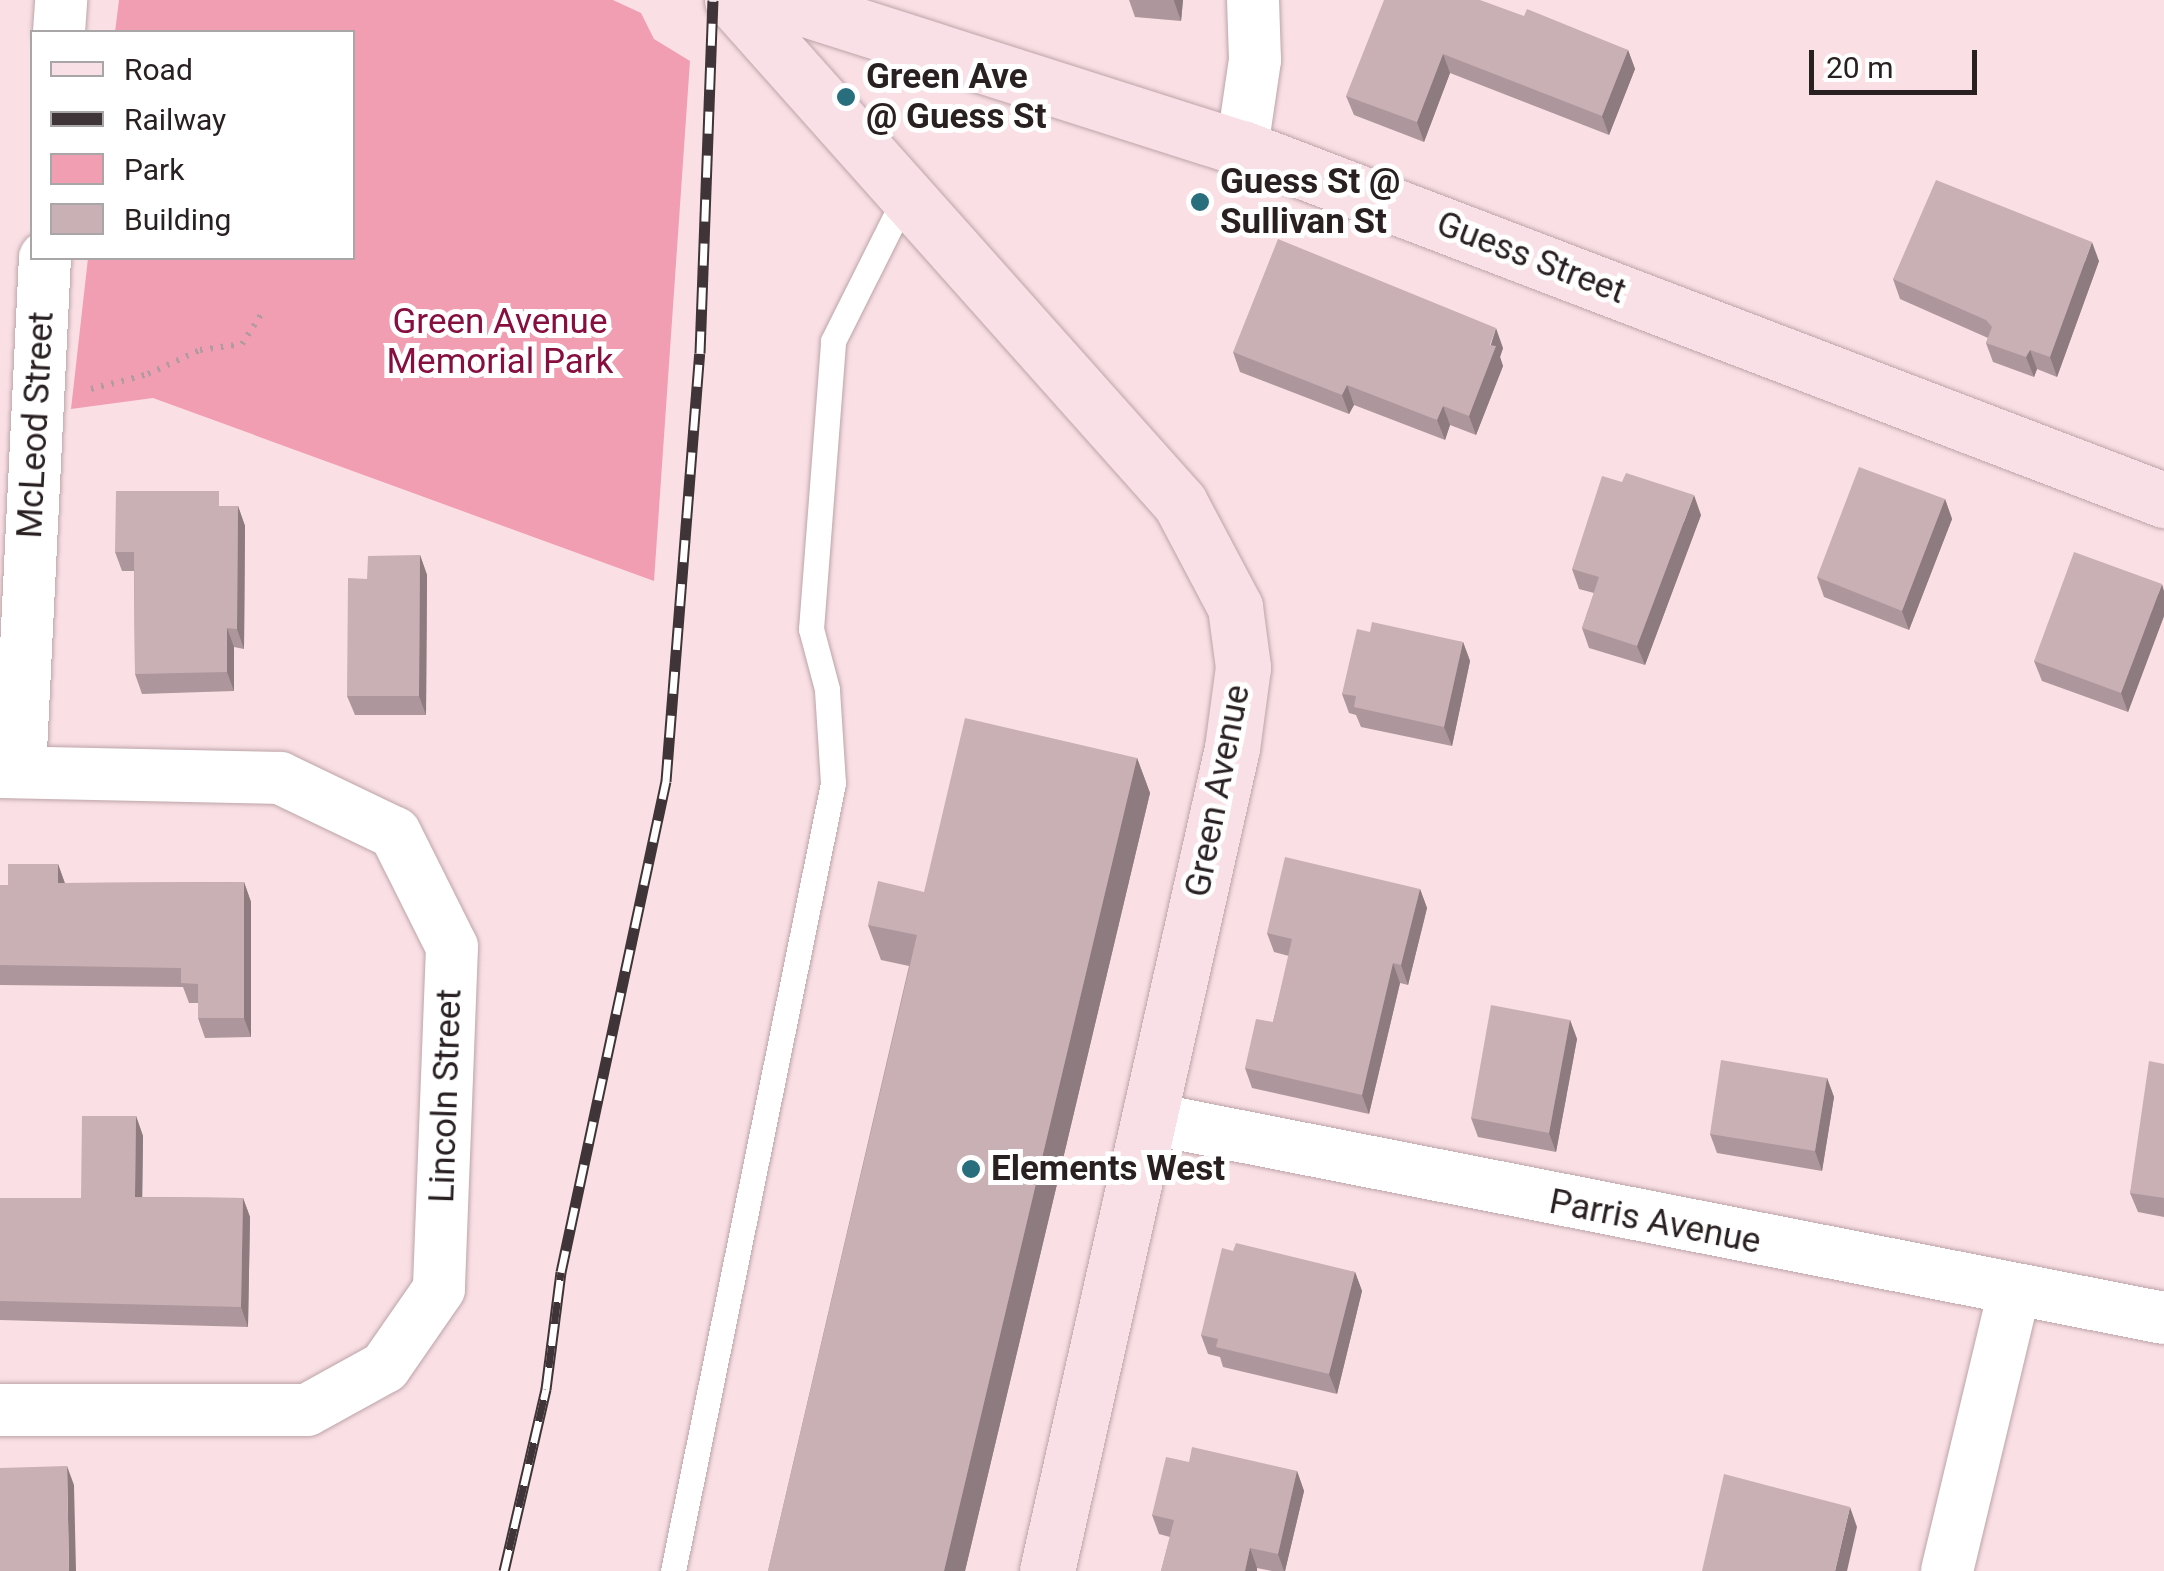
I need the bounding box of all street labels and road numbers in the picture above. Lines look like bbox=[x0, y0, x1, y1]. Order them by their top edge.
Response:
street label: Guess Street bbox=[1431, 203, 1631, 313]
street label: McLeod Street bbox=[9, 311, 63, 539]
street label: Green Avenue bbox=[1177, 681, 1259, 901]
street label: Lincoln Street bbox=[421, 988, 471, 1204]
street label: Parris Avenue bbox=[1546, 1181, 1764, 1263]

